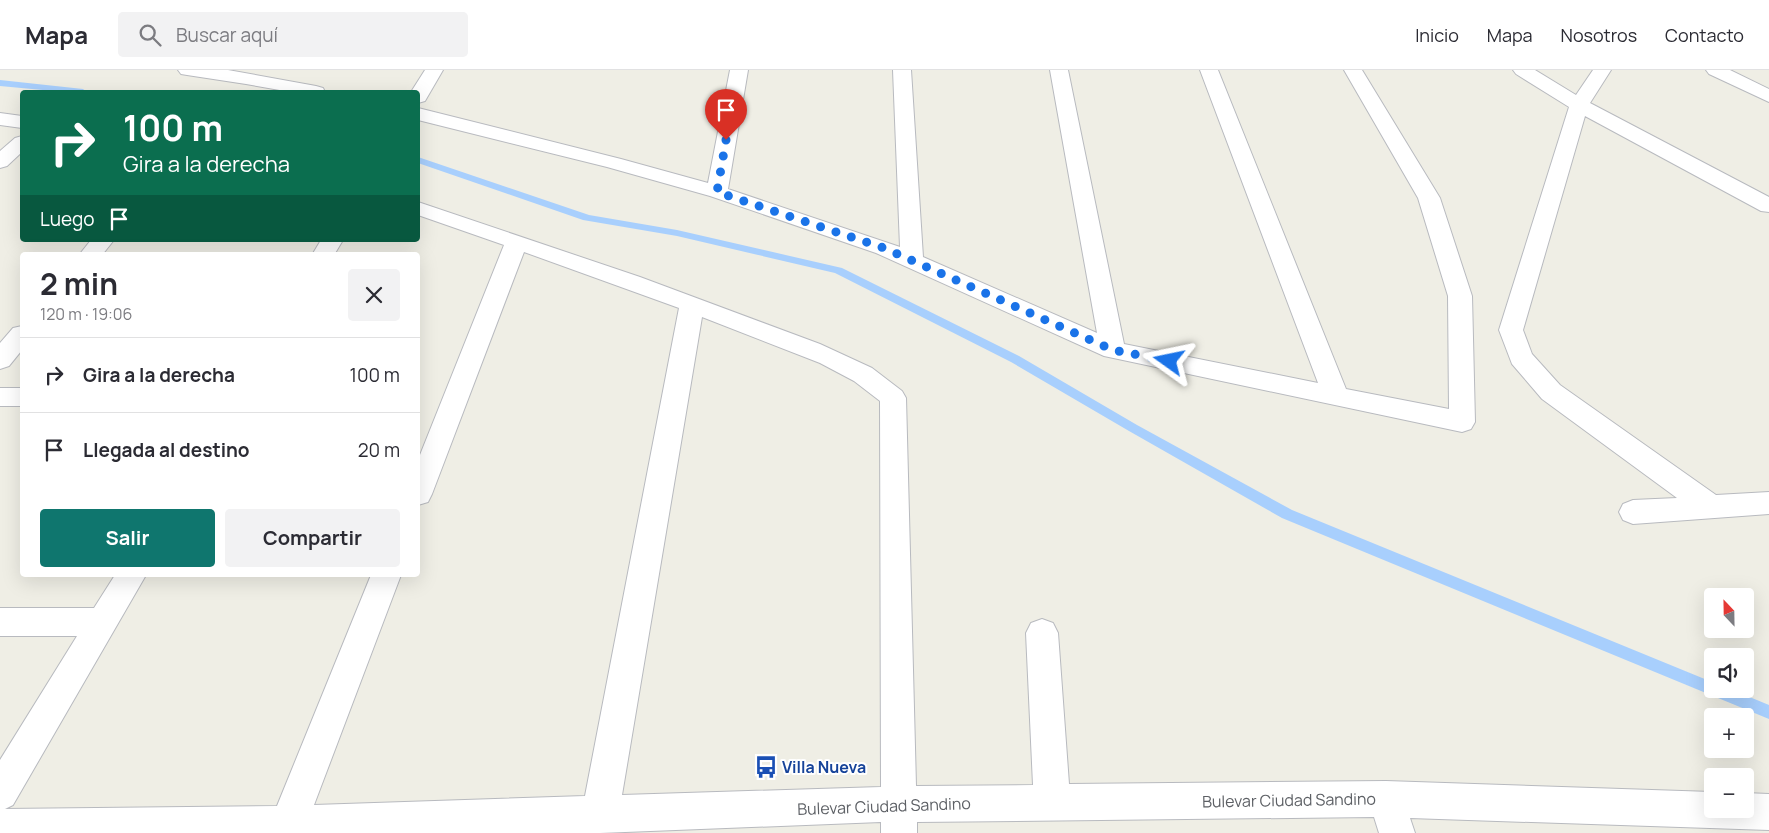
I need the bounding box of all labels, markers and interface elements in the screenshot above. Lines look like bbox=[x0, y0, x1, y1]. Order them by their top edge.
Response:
search box bbox=[118, 12, 468, 57]
text: Mapa bbox=[25, 18, 88, 51]
icon: search bbox=[136, 21, 164, 49]
text: Buscar aquí bbox=[176, 22, 278, 48]
text: Inicio bbox=[1415, 23, 1459, 47]
text: Mapa bbox=[1487, 23, 1533, 47]
text: Nosotros bbox=[1561, 23, 1637, 47]
text: Contacto bbox=[1665, 23, 1744, 47]
pin bbox=[705, 89, 747, 140]
icon: arrive bbox=[712, 96, 740, 124]
text: 100 m bbox=[123, 104, 223, 152]
icon: right bbox=[40, 110, 105, 175]
text: Gira a la derecha bbox=[123, 149, 290, 179]
icon: arrive bbox=[105, 205, 133, 233]
text: Luego bbox=[40, 206, 95, 232]
text: 2 min bbox=[40, 263, 118, 304]
button: close bbox=[348, 269, 400, 321]
text: 120 m · 19:06 bbox=[40, 303, 133, 325]
position arrow bbox=[1142, 334, 1194, 386]
icon: right bbox=[40, 361, 68, 389]
text: Gira a la derecha bbox=[83, 362, 235, 388]
text: 100 m bbox=[349, 362, 400, 388]
icon: arrive bbox=[40, 436, 68, 464]
text: Llegada al destino bbox=[83, 437, 250, 463]
text: 20 m bbox=[358, 437, 400, 463]
button: Salir bbox=[40, 509, 215, 567]
button: Compartir bbox=[225, 509, 400, 567]
north arrow bbox=[1704, 588, 1754, 638]
map controls bbox=[1704, 588, 1754, 818]
button: sound bbox=[1704, 648, 1754, 698]
button: + bbox=[1704, 708, 1754, 758]
bus stop icon: Villa Nueva bbox=[753, 754, 779, 780]
place label: Villa Nueva bbox=[782, 756, 866, 778]
button: − bbox=[1704, 768, 1754, 818]
street label: Bulevar Ciudad Sandino bbox=[1202, 787, 1376, 813]
street label: Bulevar Ciudad Sandino bbox=[797, 792, 971, 820]

